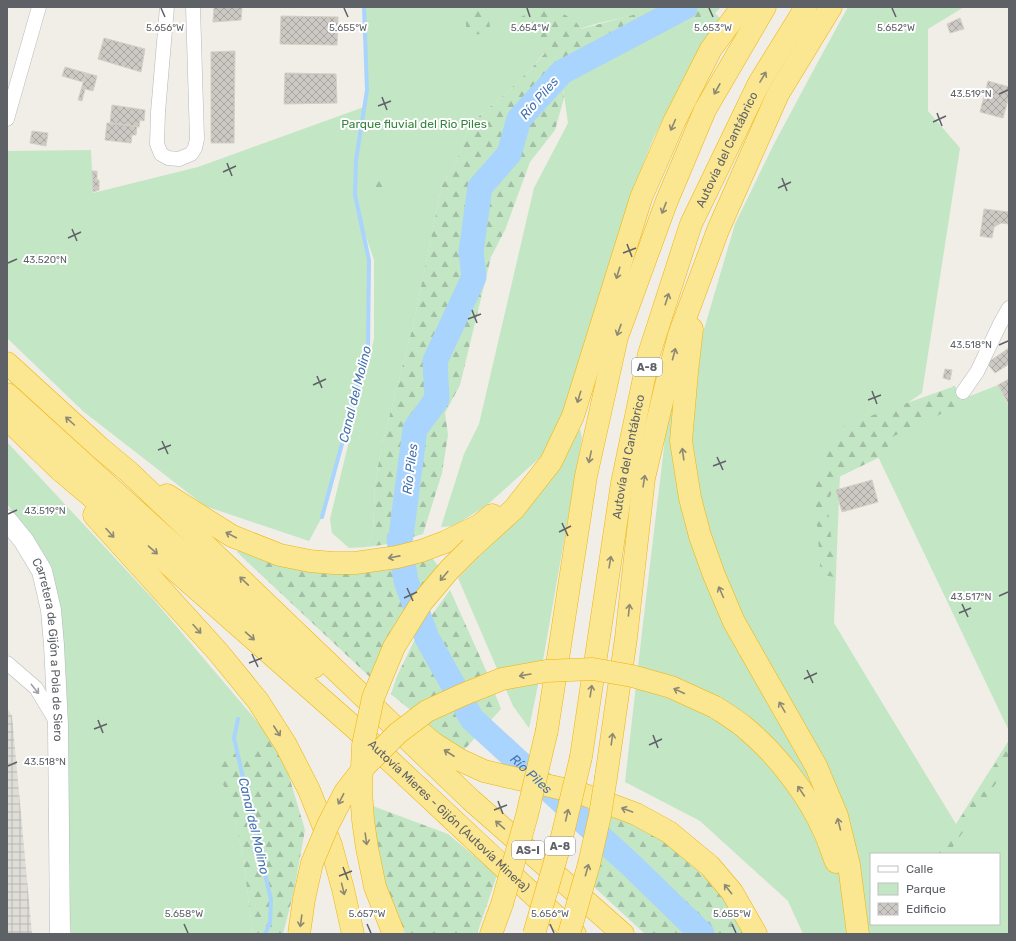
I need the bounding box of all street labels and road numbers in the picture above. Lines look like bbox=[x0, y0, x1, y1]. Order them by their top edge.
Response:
street label: Autovía del Cantábrico bbox=[693, 89, 761, 210]
road number: A-8 bbox=[632, 358, 662, 376]
street label: Autovía del Cantábrico bbox=[610, 393, 647, 520]
street label: Carretera de Gijón a Pola de Siero bbox=[29, 555, 65, 742]
street label: Autovía Mieres - Gijón (Autovía Minera) bbox=[365, 737, 532, 895]
road number: A-8 bbox=[545, 837, 575, 855]
road number: AS-I bbox=[512, 841, 544, 859]

